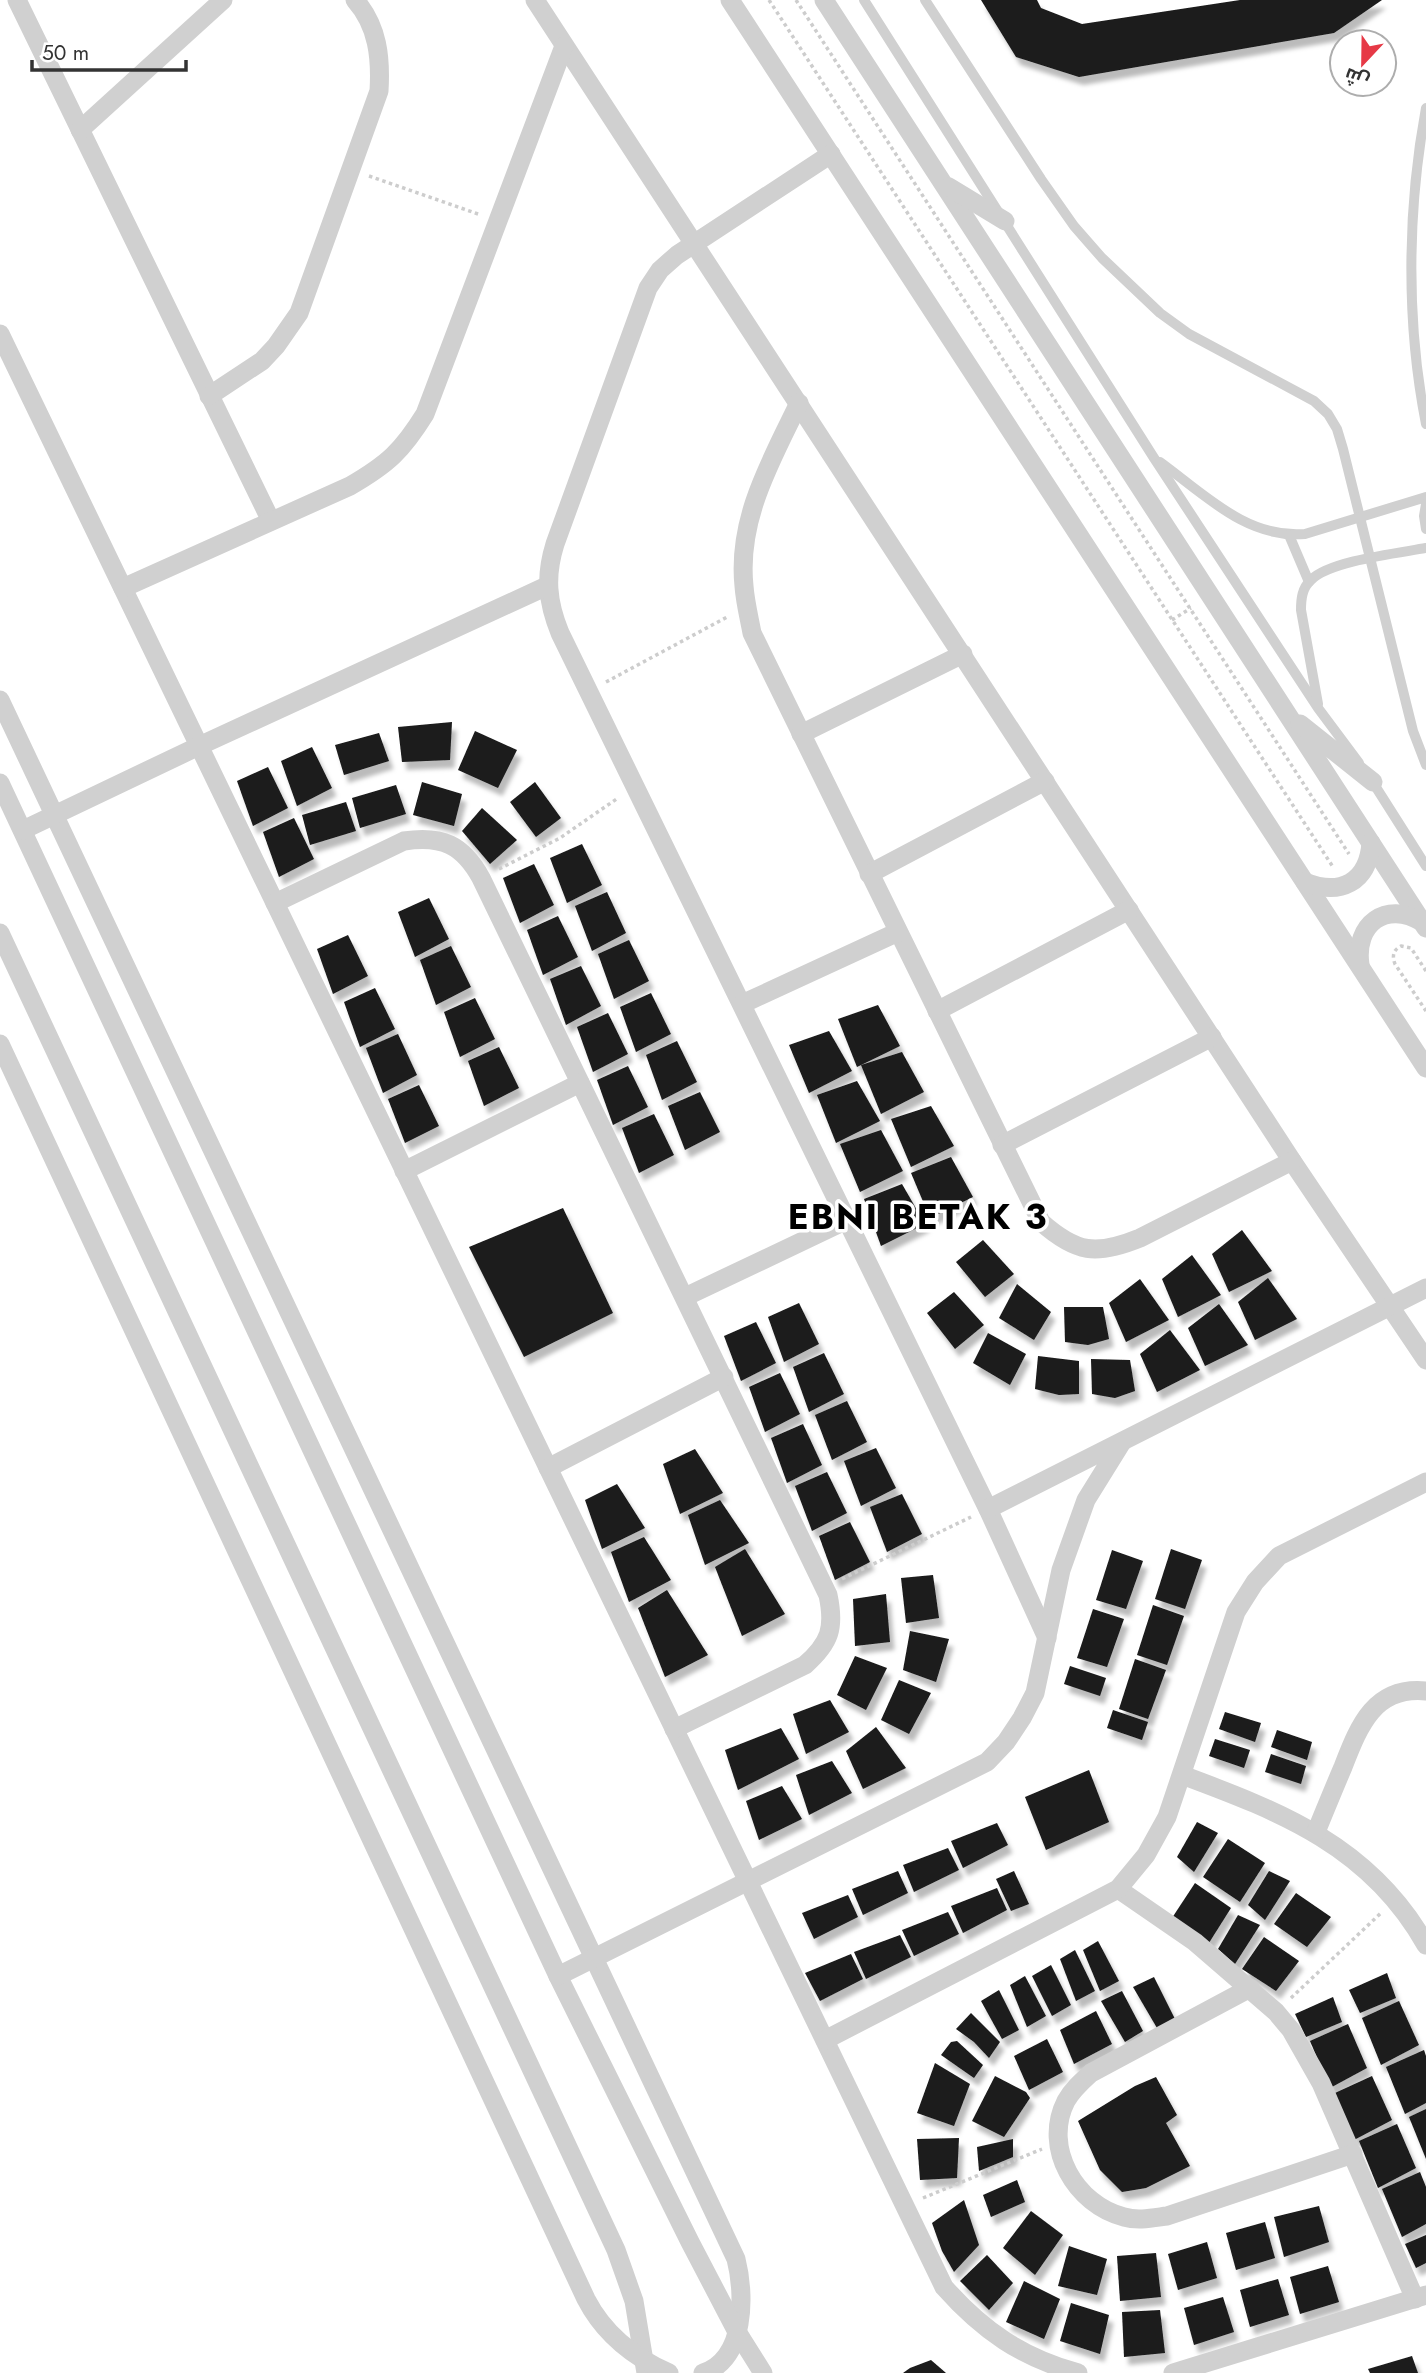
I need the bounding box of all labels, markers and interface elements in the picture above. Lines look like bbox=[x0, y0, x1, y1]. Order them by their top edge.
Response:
scale bar bbox=[32, 28, 186, 72]
north arrow bbox=[1328, 28, 1398, 98]
text: 50 m bbox=[42, 38, 89, 68]
text: ش bbox=[1340, 61, 1373, 95]
district label: EBNI BETAK 3 bbox=[788, 1192, 1048, 1242]

